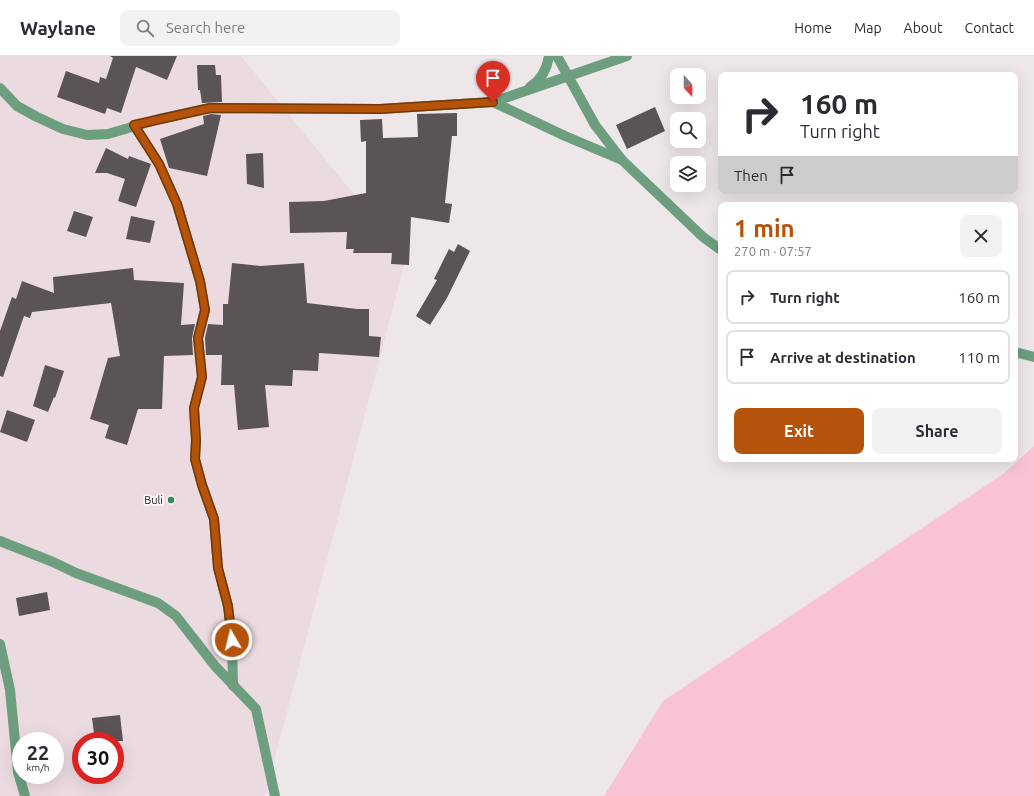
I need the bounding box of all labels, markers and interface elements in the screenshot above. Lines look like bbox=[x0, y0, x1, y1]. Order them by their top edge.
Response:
search box bbox=[120, 10, 400, 46]
text: Waylane bbox=[20, 17, 96, 39]
icon: search bbox=[134, 17, 156, 39]
text: Search here bbox=[166, 19, 245, 36]
text: Home bbox=[794, 20, 832, 36]
text: Map bbox=[854, 20, 882, 36]
text: About bbox=[904, 20, 943, 36]
text: Contact bbox=[965, 20, 1014, 36]
pin bbox=[476, 61, 510, 102]
icon: arrive bbox=[482, 67, 504, 89]
north arrow bbox=[670, 68, 706, 104]
map controls bbox=[670, 68, 706, 192]
icon: right bbox=[734, 88, 786, 140]
text: 160 m bbox=[800, 88, 878, 119]
button: search bbox=[670, 112, 706, 148]
text: Turn right bbox=[800, 121, 880, 141]
button: layers bbox=[670, 156, 706, 192]
icon: arrive bbox=[776, 164, 798, 186]
text: Then bbox=[734, 167, 768, 184]
text: 1 min bbox=[734, 215, 795, 242]
button: close bbox=[960, 215, 1002, 257]
text: 270 m · 07:57 bbox=[734, 244, 812, 258]
icon: right bbox=[736, 286, 758, 308]
text: Turn right bbox=[770, 289, 840, 306]
text: 160 m bbox=[958, 289, 1000, 306]
icon: arrive bbox=[736, 346, 758, 368]
text: Arrive at destination bbox=[770, 349, 916, 366]
text: 110 m bbox=[958, 349, 1000, 366]
button: Exit bbox=[734, 408, 864, 454]
button: Share bbox=[872, 408, 1002, 454]
place label: Buli bbox=[144, 494, 163, 506]
marker: Buli bbox=[166, 495, 176, 505]
position arrow bbox=[211, 619, 253, 661]
speed limit sign: 30 bbox=[72, 732, 124, 784]
text: 22 bbox=[27, 741, 49, 764]
text: km/h bbox=[26, 762, 50, 773]

